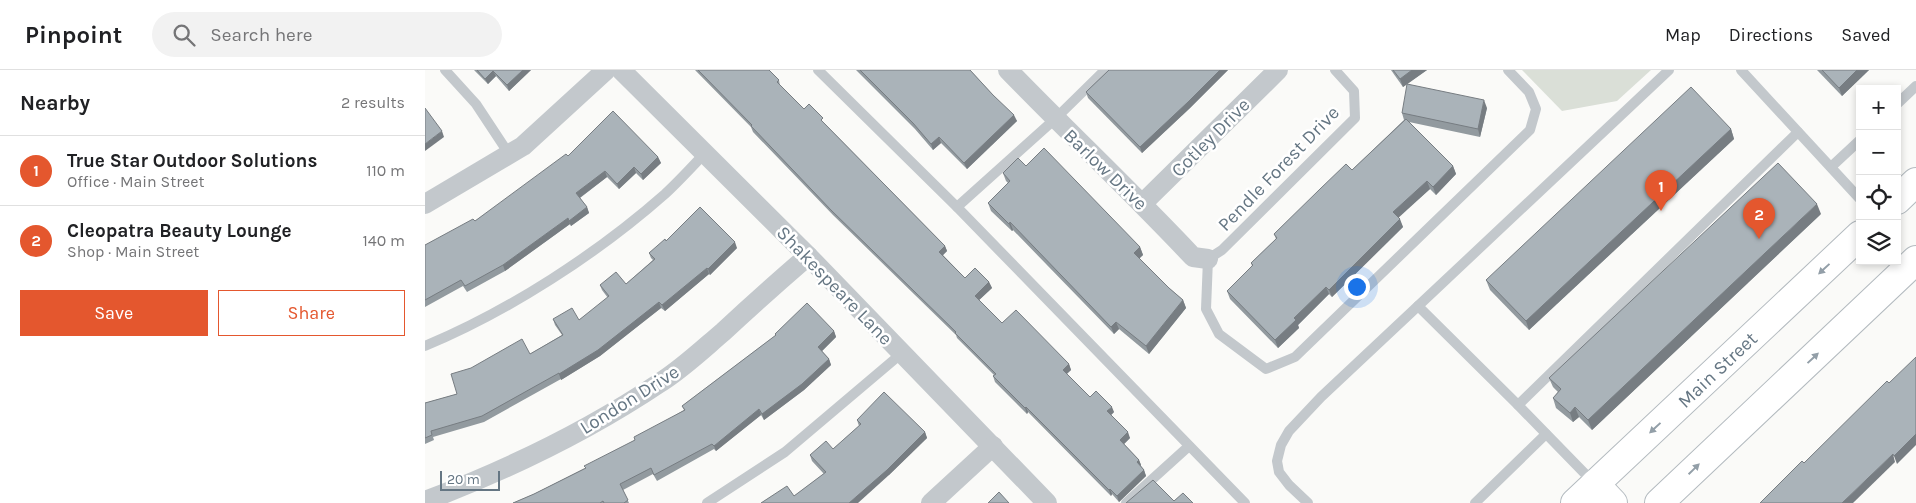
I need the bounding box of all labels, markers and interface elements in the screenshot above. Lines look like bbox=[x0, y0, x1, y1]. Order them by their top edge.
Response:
search box bbox=[152, 12, 502, 57]
text: Pinpoint bbox=[25, 21, 122, 49]
icon: search bbox=[170, 21, 198, 49]
text: Search here bbox=[210, 24, 312, 46]
text: Map bbox=[1665, 24, 1701, 46]
text: Directions bbox=[1729, 24, 1813, 46]
text: Saved bbox=[1841, 24, 1891, 46]
map controls bbox=[1856, 85, 1901, 265]
button: + bbox=[1856, 85, 1901, 130]
text: Nearby bbox=[20, 91, 90, 115]
text: 2 results bbox=[341, 93, 405, 112]
street label: Cotley Drive bbox=[1167, 94, 1255, 182]
street label: Pendle Forest Drive bbox=[1213, 102, 1344, 236]
street label: Barlow Drive bbox=[1059, 124, 1152, 215]
button: − bbox=[1856, 130, 1901, 175]
text: True Star Outdoor Solutions bbox=[67, 150, 317, 172]
text: 1 bbox=[33, 161, 39, 180]
text: 110 m bbox=[366, 161, 405, 180]
pin: 1 bbox=[1645, 170, 1677, 211]
text: Office · Main Street bbox=[67, 172, 205, 191]
button: locate bbox=[1856, 175, 1901, 220]
pin: 2 bbox=[1743, 198, 1775, 239]
text: Cleopatra Beauty Lounge bbox=[67, 220, 292, 242]
button: layers bbox=[1856, 220, 1901, 265]
street label: Shakespeare Lane bbox=[772, 222, 897, 350]
text: 2 bbox=[31, 231, 41, 250]
text: 140 m bbox=[363, 231, 405, 250]
text: Shop · Main Street bbox=[67, 242, 199, 261]
one-way arrow bbox=[1819, 263, 1831, 275]
your location bbox=[1344, 274, 1370, 300]
button: Save bbox=[20, 290, 208, 336]
button: Share bbox=[218, 290, 405, 336]
street label: Main Street bbox=[1674, 328, 1762, 413]
one-way arrow bbox=[1807, 352, 1819, 364]
street label: London Drive bbox=[576, 361, 683, 439]
one-way arrow bbox=[1649, 422, 1661, 434]
one-way arrow bbox=[1688, 463, 1700, 475]
scale bar bbox=[440, 468, 500, 491]
text: 20 m bbox=[447, 471, 480, 488]

